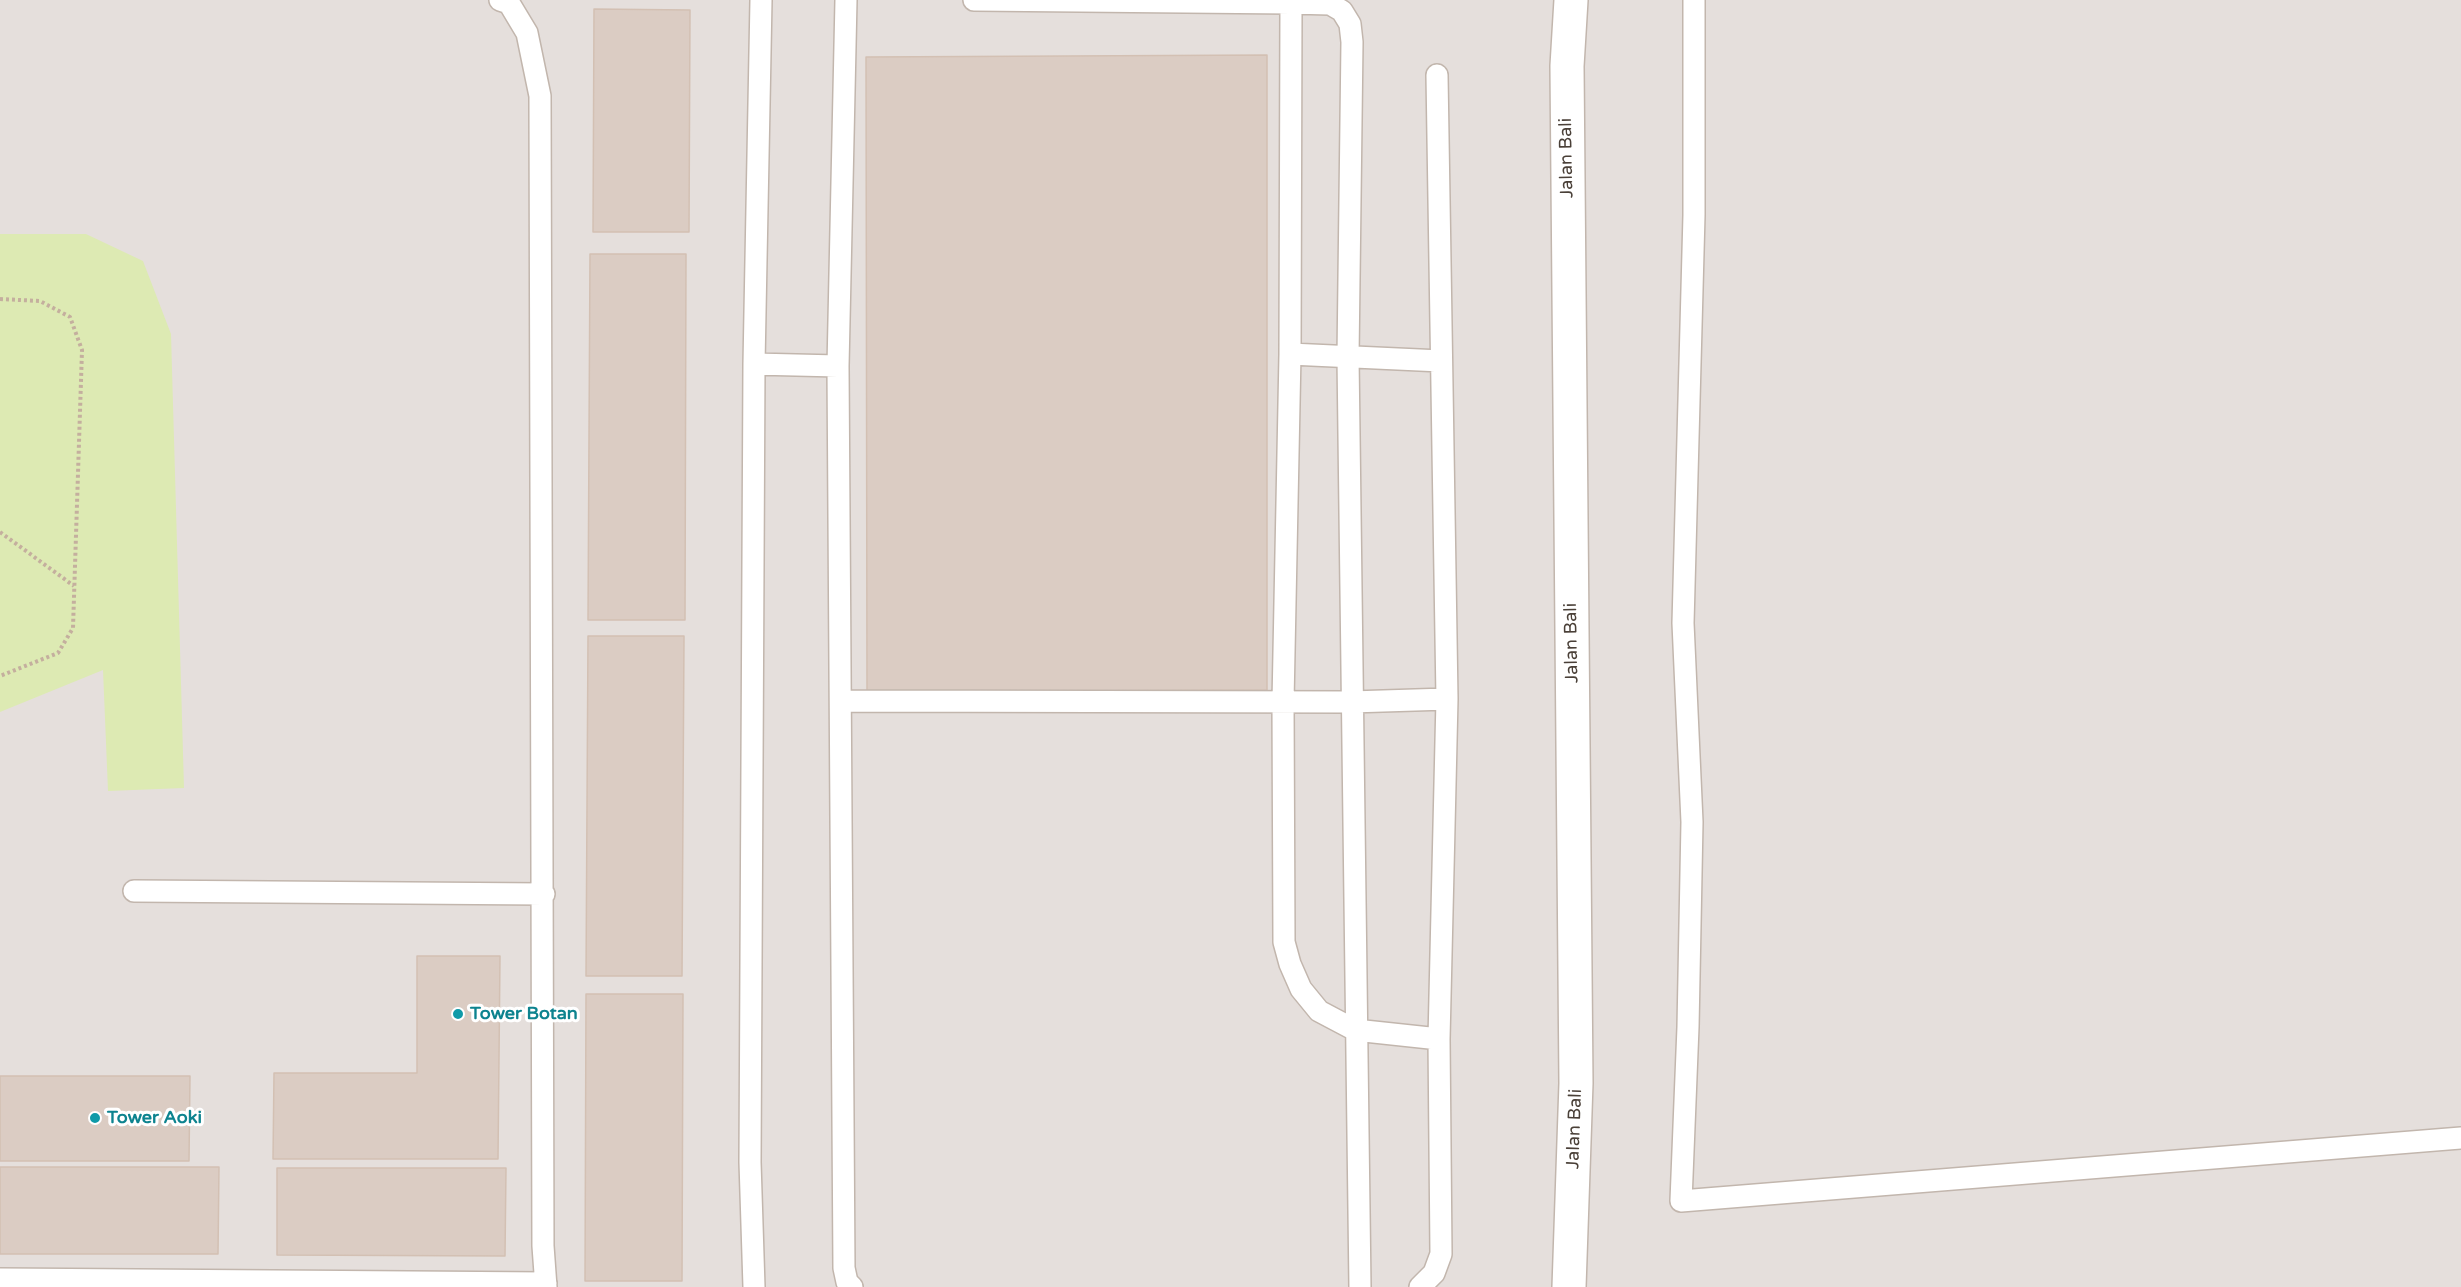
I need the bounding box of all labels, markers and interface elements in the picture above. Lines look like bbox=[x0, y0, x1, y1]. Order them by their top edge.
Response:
street label: Jalan Bali bbox=[1556, 118, 1578, 198]
street label: Jalan Bali bbox=[1561, 603, 1583, 683]
place label: Tower Botan bbox=[470, 1003, 578, 1025]
marker: Tower Botan bbox=[451, 1007, 465, 1021]
street label: Jalan Bali bbox=[1563, 1088, 1587, 1170]
place label: Tower Aoki bbox=[107, 1107, 202, 1129]
marker: Tower Aoki bbox=[88, 1111, 102, 1125]

